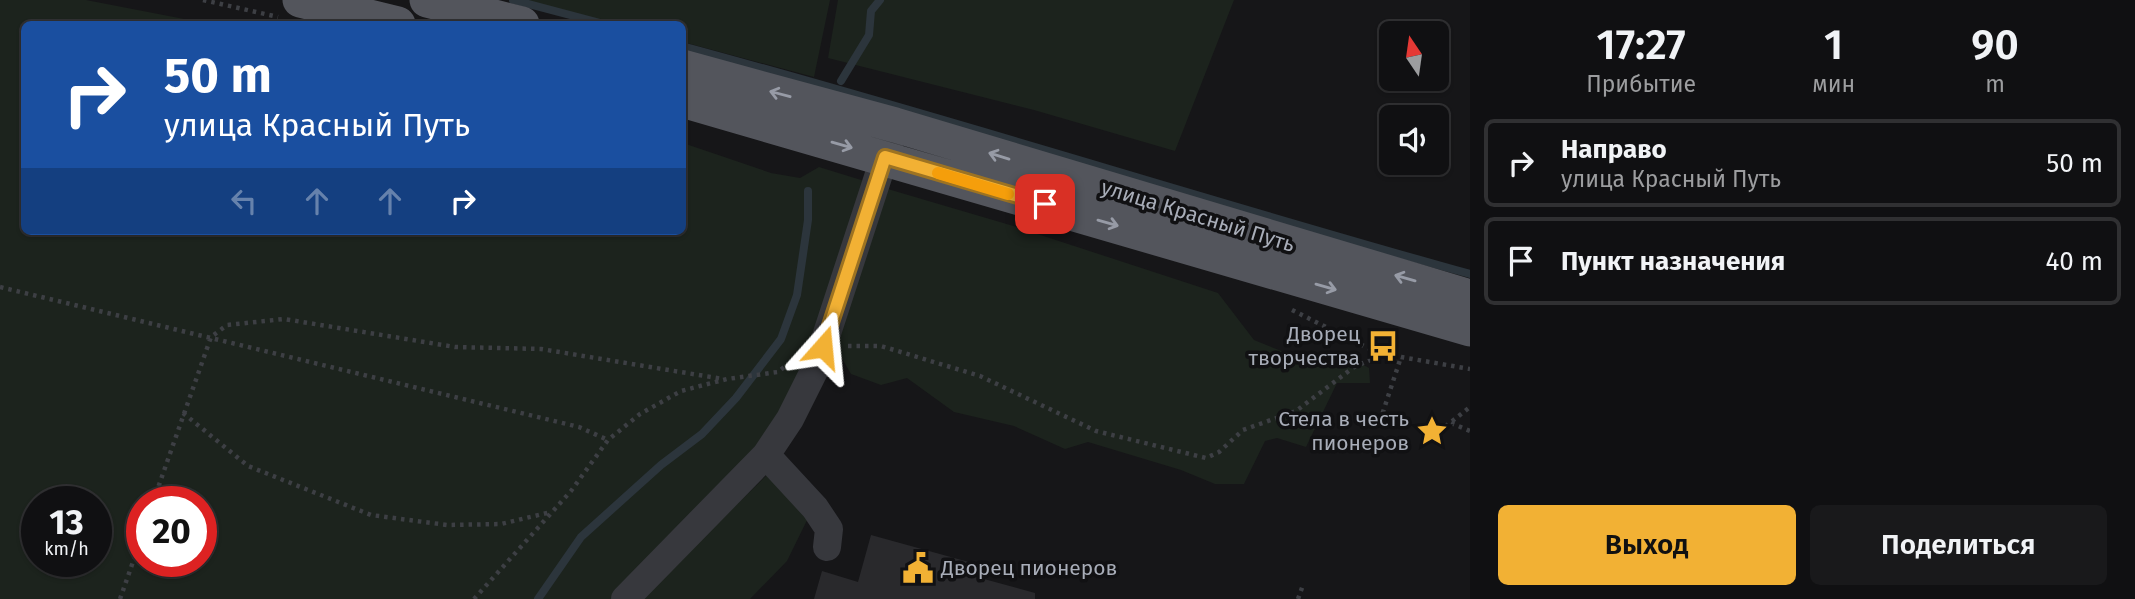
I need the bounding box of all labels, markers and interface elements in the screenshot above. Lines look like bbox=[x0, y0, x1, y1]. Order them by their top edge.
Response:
text: 17:27 bbox=[1597, 20, 1686, 70]
text: 1 bbox=[1824, 20, 1843, 70]
text: 90 bbox=[1971, 20, 2019, 70]
north arrow bbox=[1379, 21, 1449, 91]
map controls bbox=[1379, 21, 1449, 175]
text: 50 m bbox=[164, 46, 272, 105]
icon: right bbox=[49, 49, 140, 140]
text: Прибытие bbox=[1586, 70, 1696, 98]
text: мин bbox=[1812, 70, 1855, 98]
text: m bbox=[1985, 70, 2005, 98]
one-way arrow bbox=[769, 87, 792, 100]
button: sound bbox=[1379, 105, 1449, 175]
text: улица Красный Путь bbox=[164, 106, 470, 144]
text: Направо bbox=[1561, 134, 1667, 165]
one-way arrow bbox=[831, 140, 853, 153]
icon: right bbox=[1502, 144, 1540, 182]
text: 50 m bbox=[2046, 148, 2103, 179]
one-way arrow bbox=[988, 149, 1010, 162]
text: улица Красный Путь bbox=[1561, 165, 1781, 193]
pin bbox=[1015, 174, 1075, 234]
street label: улица Красный Путь bbox=[1098, 174, 1298, 258]
icon: left bbox=[225, 182, 263, 220]
icon: ahead bbox=[298, 182, 336, 220]
icon: ahead bbox=[371, 182, 409, 220]
icon: right bbox=[444, 182, 482, 220]
icon: arrive bbox=[1026, 185, 1064, 223]
one-way arrow bbox=[1096, 217, 1118, 230]
icon: arrive bbox=[1502, 242, 1540, 280]
text: Пункт назначения bbox=[1561, 246, 1785, 277]
text: 40 m bbox=[2045, 246, 2103, 277]
one-way arrow bbox=[1394, 270, 1416, 283]
one-way arrow bbox=[1314, 281, 1337, 294]
position arrow bbox=[786, 310, 860, 384]
place label: Дворец творчества bbox=[1248, 321, 1360, 371]
bus stop icon: Дворец творчества bbox=[1366, 329, 1400, 363]
place label: Стела в честь пионеров bbox=[1278, 406, 1409, 456]
place icon: Стела в честь пионеров bbox=[1415, 414, 1449, 448]
speed limit sign: 20 bbox=[126, 486, 217, 577]
text: 13 bbox=[49, 501, 84, 543]
button: Выход bbox=[1498, 505, 1796, 585]
button: Поделиться bbox=[1810, 505, 2107, 585]
text: km/h bbox=[44, 538, 89, 560]
public building icon: Дворец пионеров bbox=[901, 551, 935, 585]
place label: Дворец пионеров bbox=[940, 555, 1117, 581]

